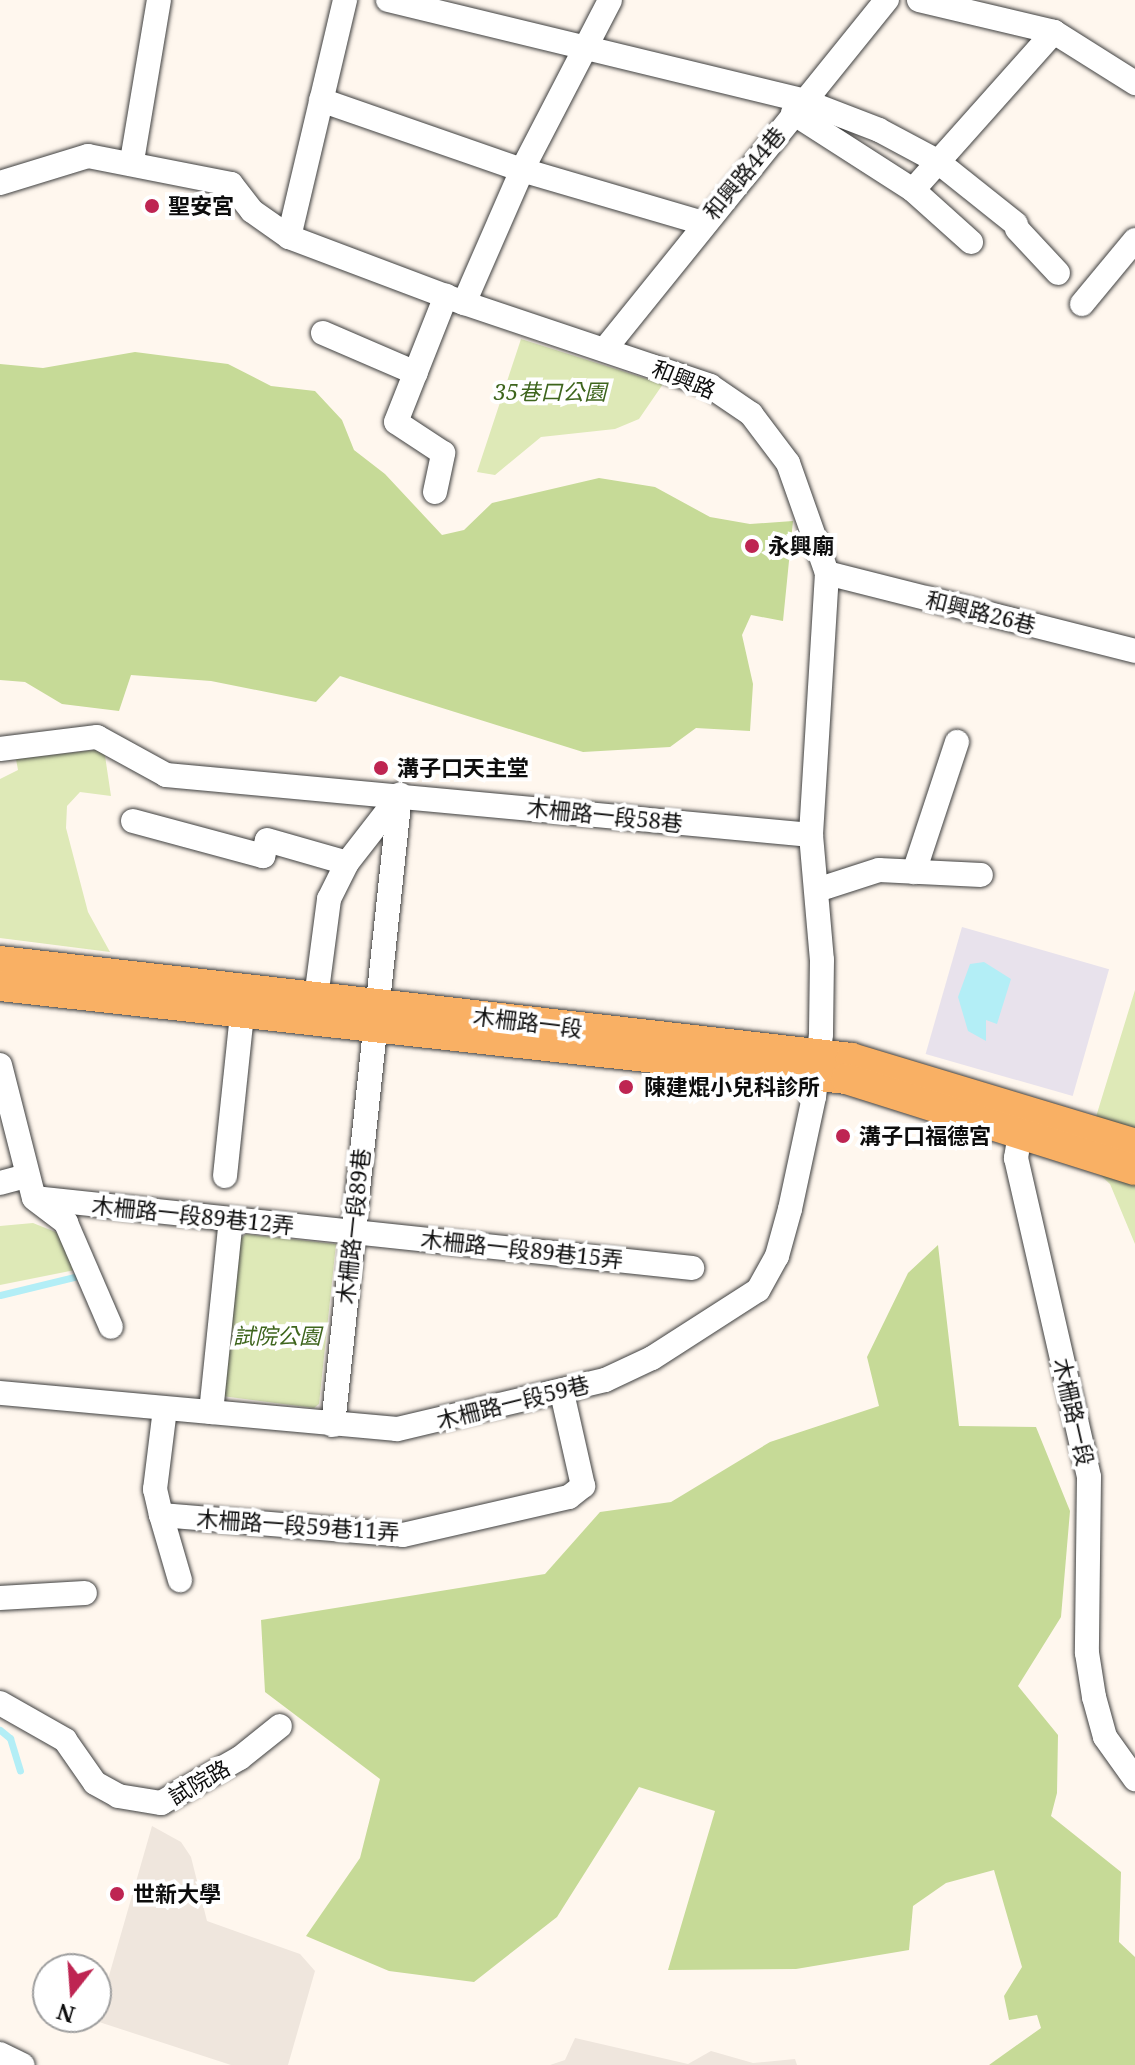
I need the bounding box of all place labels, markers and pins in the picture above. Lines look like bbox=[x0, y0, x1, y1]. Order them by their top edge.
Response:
place label: 聖安宮 bbox=[168, 193, 234, 219]
marker: 聖安宮 bbox=[143, 197, 161, 215]
place label: 永興廟 bbox=[768, 533, 834, 559]
marker: 永興廟 bbox=[743, 537, 761, 555]
place label: 溝子口天主堂 bbox=[397, 755, 529, 781]
marker: 溝子口天主堂 bbox=[372, 759, 390, 777]
place label: 陳建焜小兒科診所 bbox=[644, 1074, 820, 1100]
marker: 陳建焜小兒科診所 bbox=[615, 1076, 637, 1098]
place label: 溝子口福德宮 bbox=[859, 1123, 991, 1149]
marker: 溝子口福德宮 bbox=[834, 1127, 852, 1145]
place label: 世新大學 bbox=[133, 1881, 221, 1907]
marker: 世新大學 bbox=[108, 1885, 126, 1903]

